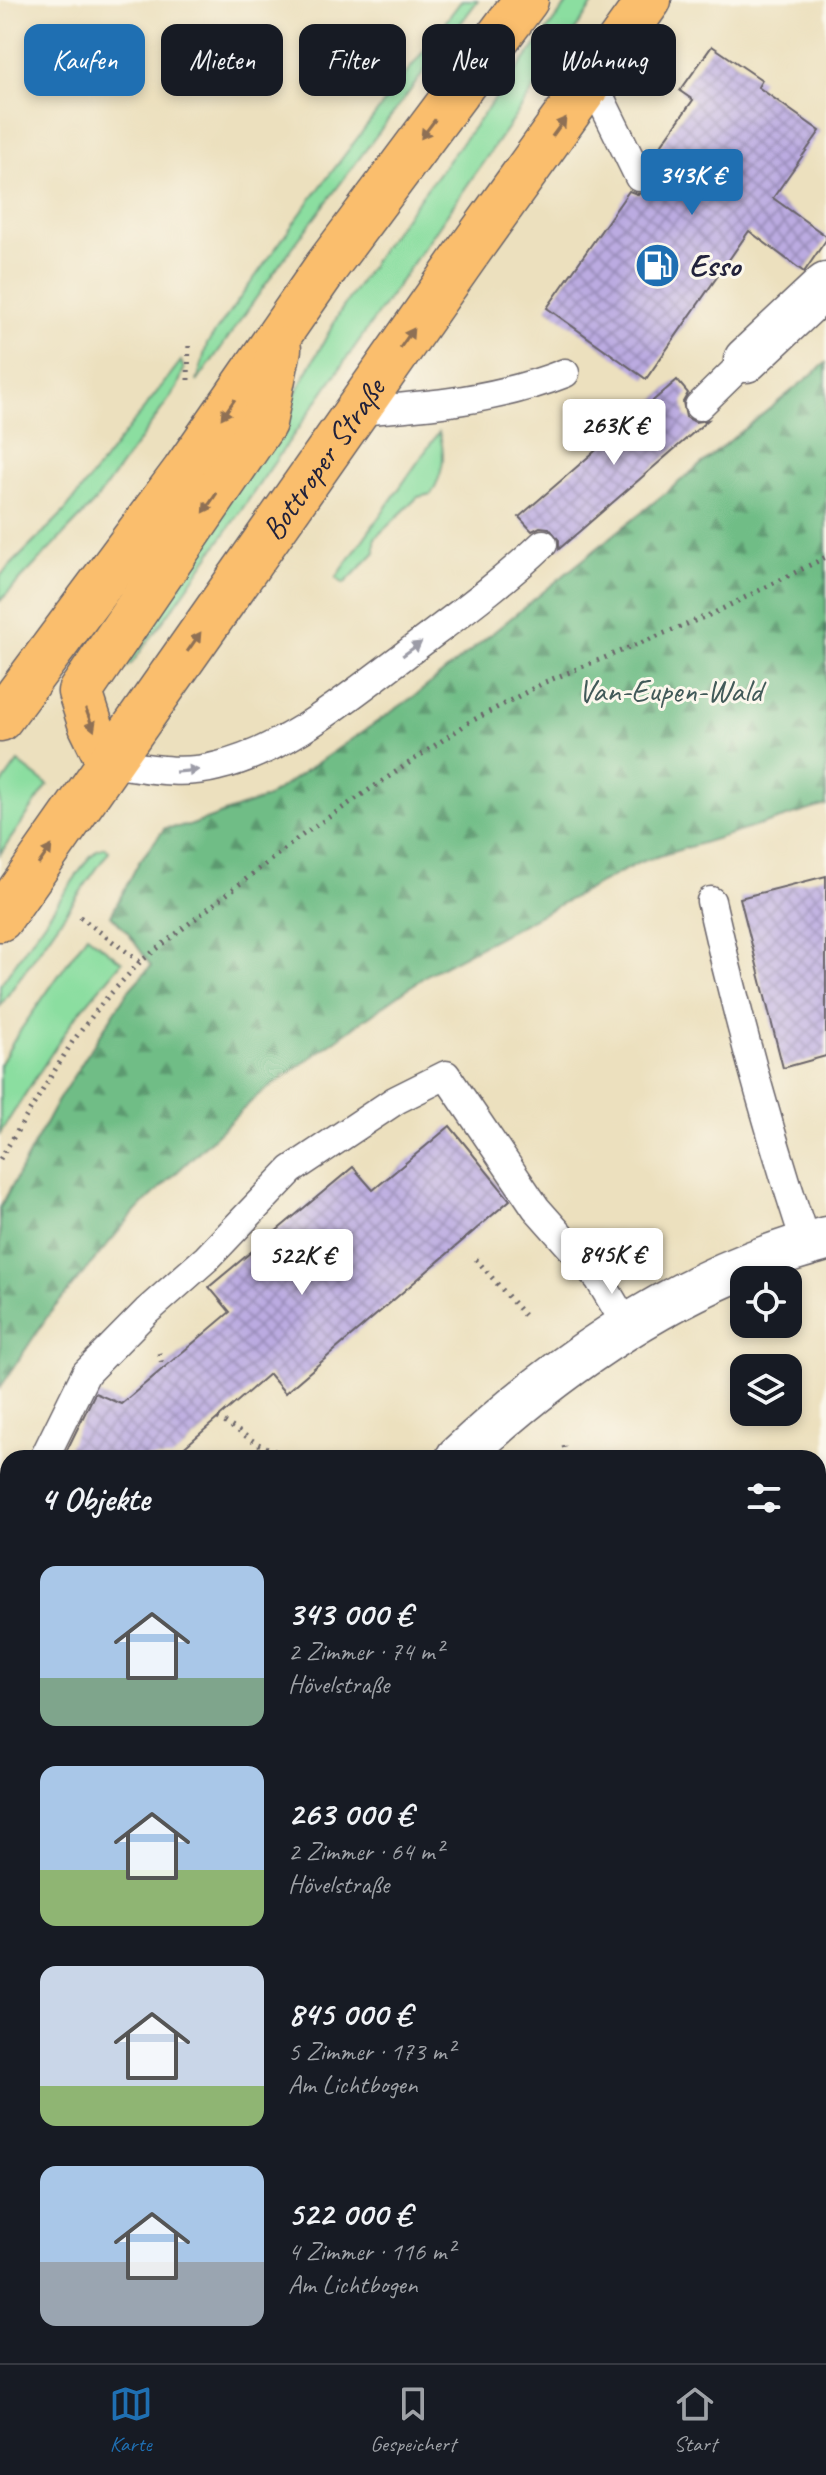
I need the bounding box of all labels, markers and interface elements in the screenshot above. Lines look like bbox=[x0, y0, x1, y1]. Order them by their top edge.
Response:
chip: Kaufen bbox=[24, 24, 145, 96]
chip: Mieten bbox=[161, 24, 283, 96]
chip: Filter bbox=[299, 24, 406, 96]
chip: Neu bbox=[422, 24, 515, 96]
chip: Wohnung bbox=[531, 24, 676, 96]
one-way arrow bbox=[551, 116, 566, 137]
one-way arrow bbox=[421, 119, 437, 140]
pin: 343K € bbox=[627, 149, 757, 217]
text: 343K € bbox=[659, 158, 725, 191]
fuel station icon: Esso bbox=[634, 241, 682, 289]
place label: Esso bbox=[689, 245, 742, 286]
one-way arrow bbox=[399, 327, 414, 348]
street label: Bottroper Straße bbox=[252, 368, 395, 548]
one-way arrow bbox=[221, 399, 236, 420]
pin: 263K € bbox=[549, 399, 679, 467]
text: 263K € bbox=[581, 408, 647, 441]
one-way arrow bbox=[203, 492, 218, 513]
one-way arrow bbox=[186, 632, 201, 653]
one-way arrow bbox=[402, 642, 423, 658]
park label: Van-Eupen-Wald bbox=[578, 670, 767, 711]
one-way arrow bbox=[84, 708, 97, 732]
one-way arrow bbox=[174, 764, 199, 777]
one-way arrow bbox=[37, 845, 52, 866]
pin: 845K € bbox=[547, 1228, 677, 1296]
pin: 522K € bbox=[237, 1229, 367, 1297]
text: 845K € bbox=[579, 1237, 645, 1270]
text: 522K € bbox=[269, 1238, 335, 1271]
map controls bbox=[730, 1266, 802, 1426]
button: locate bbox=[730, 1266, 802, 1338]
button: layers bbox=[730, 1354, 802, 1426]
icon: filters bbox=[742, 1476, 786, 1520]
text: 4 Objekte bbox=[40, 1477, 150, 1520]
text: 343 000 € bbox=[288, 1592, 412, 1635]
icon: home bbox=[104, 1598, 200, 1694]
text: 2 Zimmer · 74 m² bbox=[288, 1635, 443, 1668]
text: Hövelstraße bbox=[288, 1668, 389, 1701]
text: 263 000 € bbox=[288, 1792, 412, 1835]
icon: home bbox=[104, 1798, 200, 1894]
text: 2 Zimmer · 64 m² bbox=[288, 1835, 443, 1868]
text: Hövelstraße bbox=[288, 1868, 389, 1901]
text: 845 000 € bbox=[288, 1992, 411, 2035]
icon: home bbox=[104, 1998, 200, 2094]
text: 5 Zimmer · 173 m² bbox=[288, 2035, 454, 2068]
text: Am Lichtbogen bbox=[288, 2068, 418, 2101]
text: 522 000 € bbox=[288, 2192, 411, 2235]
icon: home bbox=[104, 2198, 200, 2294]
text: 4 Zimmer · 116 m² bbox=[288, 2235, 454, 2268]
text: Am Lichtbogen bbox=[288, 2268, 418, 2301]
tab: Karte bbox=[109, 2382, 153, 2458]
tab: Gespeichert bbox=[370, 2382, 456, 2458]
tab: Start bbox=[673, 2382, 717, 2458]

